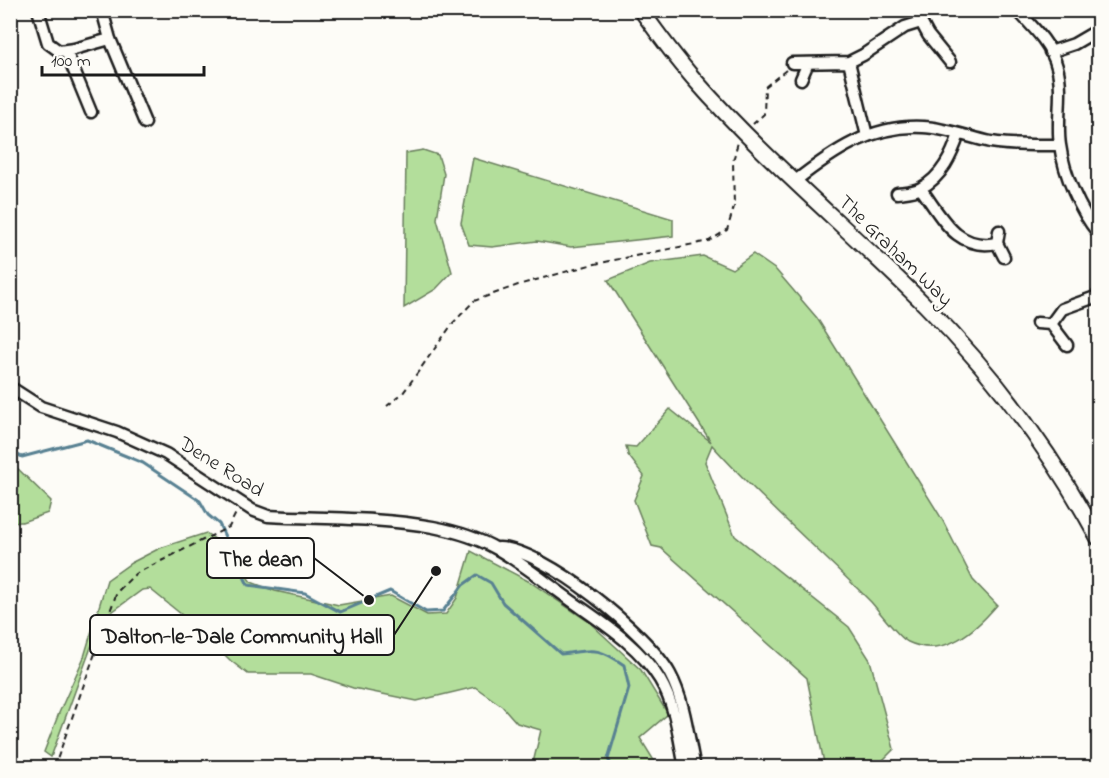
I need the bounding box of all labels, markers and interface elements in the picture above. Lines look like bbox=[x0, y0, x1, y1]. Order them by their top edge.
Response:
scale bar bbox=[42, 39, 204, 77]
text: 100 m bbox=[51, 49, 91, 75]
street label: The Graham Way bbox=[829, 189, 959, 316]
street label: Dene Road bbox=[172, 429, 270, 506]
callout: The dean bbox=[207, 538, 314, 578]
text: The dean bbox=[219, 545, 303, 577]
callout: Dalton-le-Dale Community Hall bbox=[90, 615, 394, 655]
text: Dalton-le-Dale Community Hall bbox=[101, 622, 383, 655]

